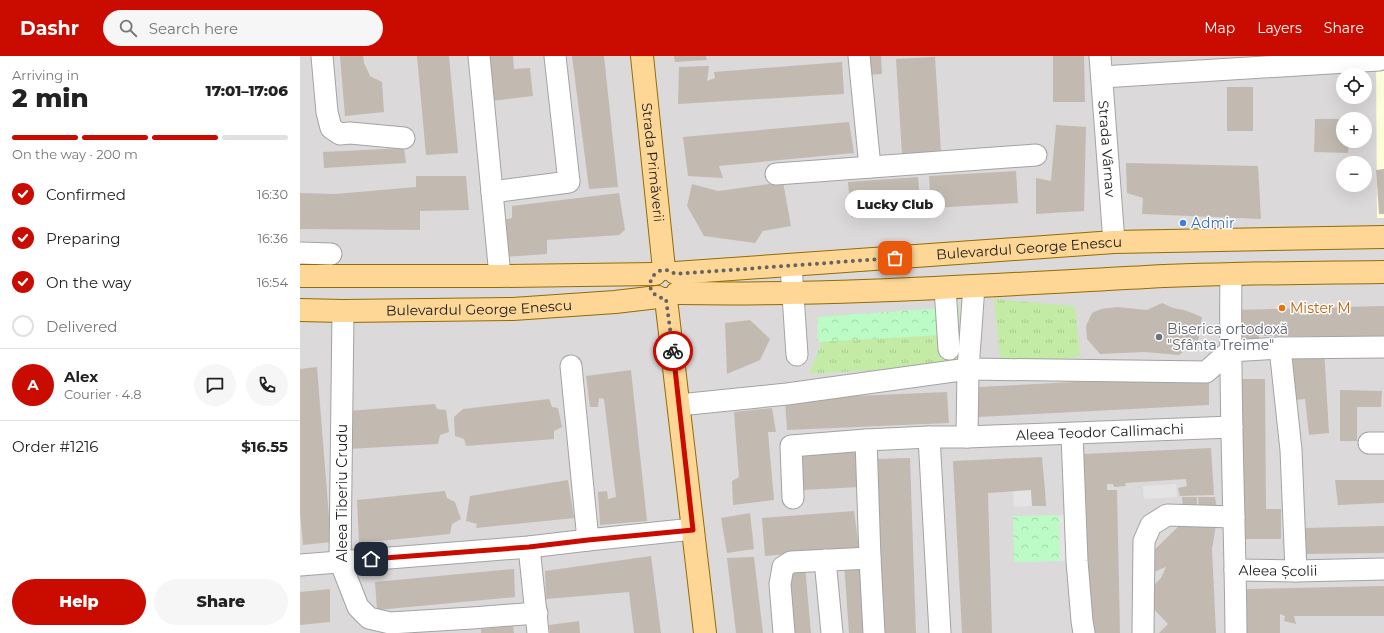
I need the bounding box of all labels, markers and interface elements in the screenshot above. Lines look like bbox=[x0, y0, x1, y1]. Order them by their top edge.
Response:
search box bbox=[103, 10, 383, 46]
text: Dashr bbox=[20, 17, 79, 40]
icon: search bbox=[117, 17, 139, 39]
text: Search here bbox=[149, 19, 238, 38]
text: Map bbox=[1204, 19, 1235, 37]
text: Layers bbox=[1257, 19, 1302, 37]
text: Share bbox=[1324, 19, 1364, 37]
text: Arriving in bbox=[12, 67, 79, 83]
map controls bbox=[1336, 68, 1372, 192]
button: locate bbox=[1336, 68, 1372, 104]
text: 17:01–17:06 bbox=[206, 81, 288, 100]
text: 2 min bbox=[12, 82, 89, 114]
street label: Strada Vârnav bbox=[1094, 100, 1120, 198]
street label: Strada Primăverii bbox=[638, 102, 668, 223]
button: + bbox=[1336, 112, 1372, 148]
text: On the way · 200 m bbox=[12, 146, 138, 162]
button: − bbox=[1336, 156, 1372, 192]
icon: check bbox=[12, 183, 34, 205]
text: Confirmed bbox=[46, 185, 126, 204]
text: 16:30 bbox=[257, 186, 288, 202]
callout: Lucky Club bbox=[845, 190, 945, 218]
text: Lucky Club bbox=[857, 196, 933, 212]
place label: Admir bbox=[1191, 214, 1235, 232]
marker: Admir bbox=[1178, 218, 1188, 228]
icon: check bbox=[12, 227, 34, 249]
text: Preparing bbox=[46, 229, 121, 248]
text: 16:36 bbox=[257, 230, 288, 246]
street label: Bulevardul George Enescu bbox=[936, 233, 1122, 264]
pin bbox=[878, 241, 912, 275]
icon: bag bbox=[884, 247, 906, 269]
icon: check bbox=[12, 271, 34, 293]
text: On the way bbox=[46, 273, 131, 292]
text: 16:54 bbox=[257, 274, 288, 290]
street label: Bulevardul George Enescu bbox=[386, 296, 573, 319]
place label: Mister M bbox=[1290, 299, 1351, 317]
marker: Mister M bbox=[1277, 303, 1287, 313]
text: Delivered bbox=[46, 317, 118, 336]
place label: Biserica ortodoxă "Sfânta Treime" bbox=[1167, 320, 1288, 354]
courier bbox=[653, 331, 693, 371]
marker: Biserica ortodoxă "Sfânta Treime" bbox=[1154, 332, 1164, 342]
icon: bike bbox=[662, 340, 684, 362]
button: chat bbox=[194, 364, 236, 406]
button: phone bbox=[246, 364, 288, 406]
text: Alex bbox=[64, 367, 98, 386]
text: A bbox=[27, 375, 39, 394]
text: Courier · 4.8 bbox=[64, 386, 142, 402]
street label: Aleea Teodor Callimachi bbox=[1016, 420, 1184, 444]
street label: Aleea Tiberiu Crudu bbox=[333, 424, 351, 562]
text: Order #1216 bbox=[12, 437, 99, 456]
text: $16.55 bbox=[241, 437, 288, 456]
pin bbox=[354, 542, 388, 576]
icon: home bbox=[360, 548, 382, 570]
street label: Aleea Școlii bbox=[1238, 561, 1318, 581]
button: Help bbox=[12, 579, 146, 625]
button: Share bbox=[154, 579, 288, 625]

